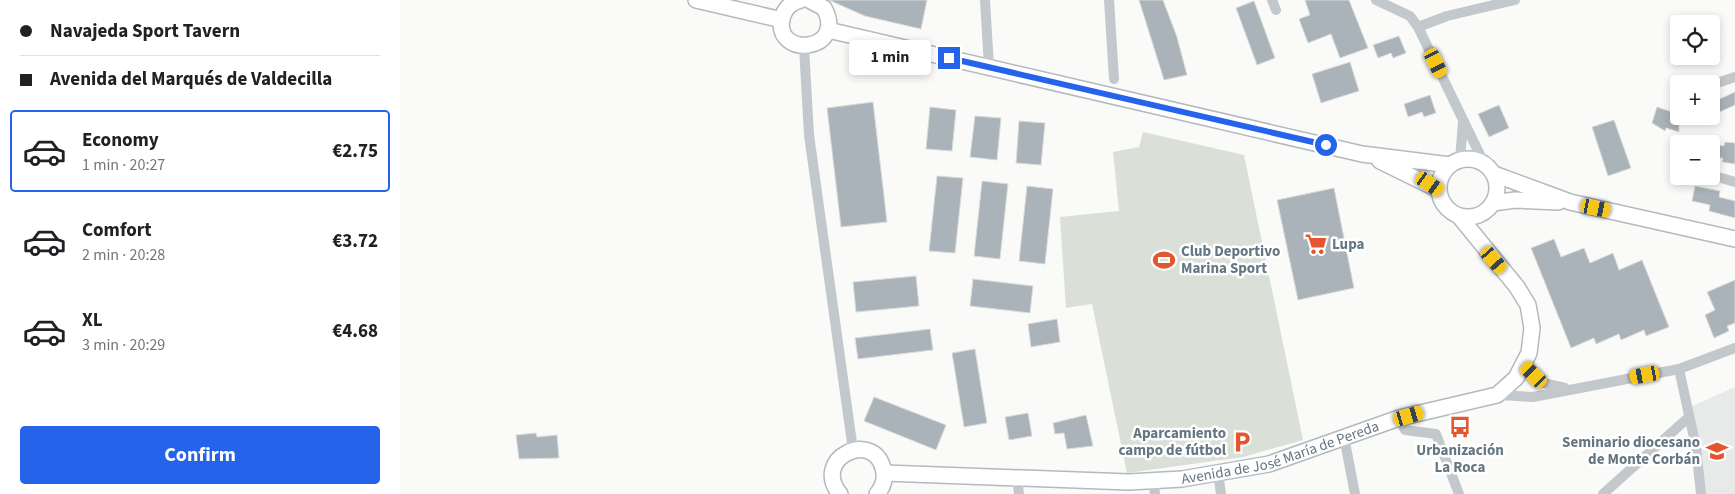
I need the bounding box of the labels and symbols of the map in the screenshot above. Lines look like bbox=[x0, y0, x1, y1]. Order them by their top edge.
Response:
callout: 1 min bbox=[849, 40, 932, 76]
car bbox=[1422, 46, 1449, 80]
route end bbox=[938, 47, 960, 69]
route start bbox=[1315, 134, 1337, 156]
car bbox=[1413, 169, 1446, 199]
car bbox=[1579, 198, 1612, 218]
supermarket icon: Lupa bbox=[1303, 231, 1329, 257]
place label: Lupa bbox=[1332, 234, 1365, 255]
place label: Club Deportivo Marina Sport bbox=[1181, 241, 1280, 279]
car bbox=[1478, 244, 1509, 276]
sports icon: Club Deportivo Marina Sport bbox=[1151, 247, 1177, 273]
car bbox=[1518, 359, 1549, 391]
car bbox=[1628, 365, 1661, 385]
car bbox=[1392, 405, 1425, 427]
bus stop icon: Urbanización La Roca bbox=[1447, 414, 1473, 440]
street label: Avenida de José María de Pereda bbox=[1180, 416, 1382, 490]
place label: Aparcamiento campo de fútbol bbox=[1118, 423, 1227, 461]
parking icon: Aparcamiento campo de fútbol bbox=[1229, 429, 1255, 455]
place label: Seminario diocesano de Monte Corbán bbox=[1562, 432, 1700, 470]
school or university icon: Seminario diocesano de Monte Corbán bbox=[1704, 438, 1730, 464]
place label: Urbanización La Roca bbox=[1416, 440, 1504, 478]

